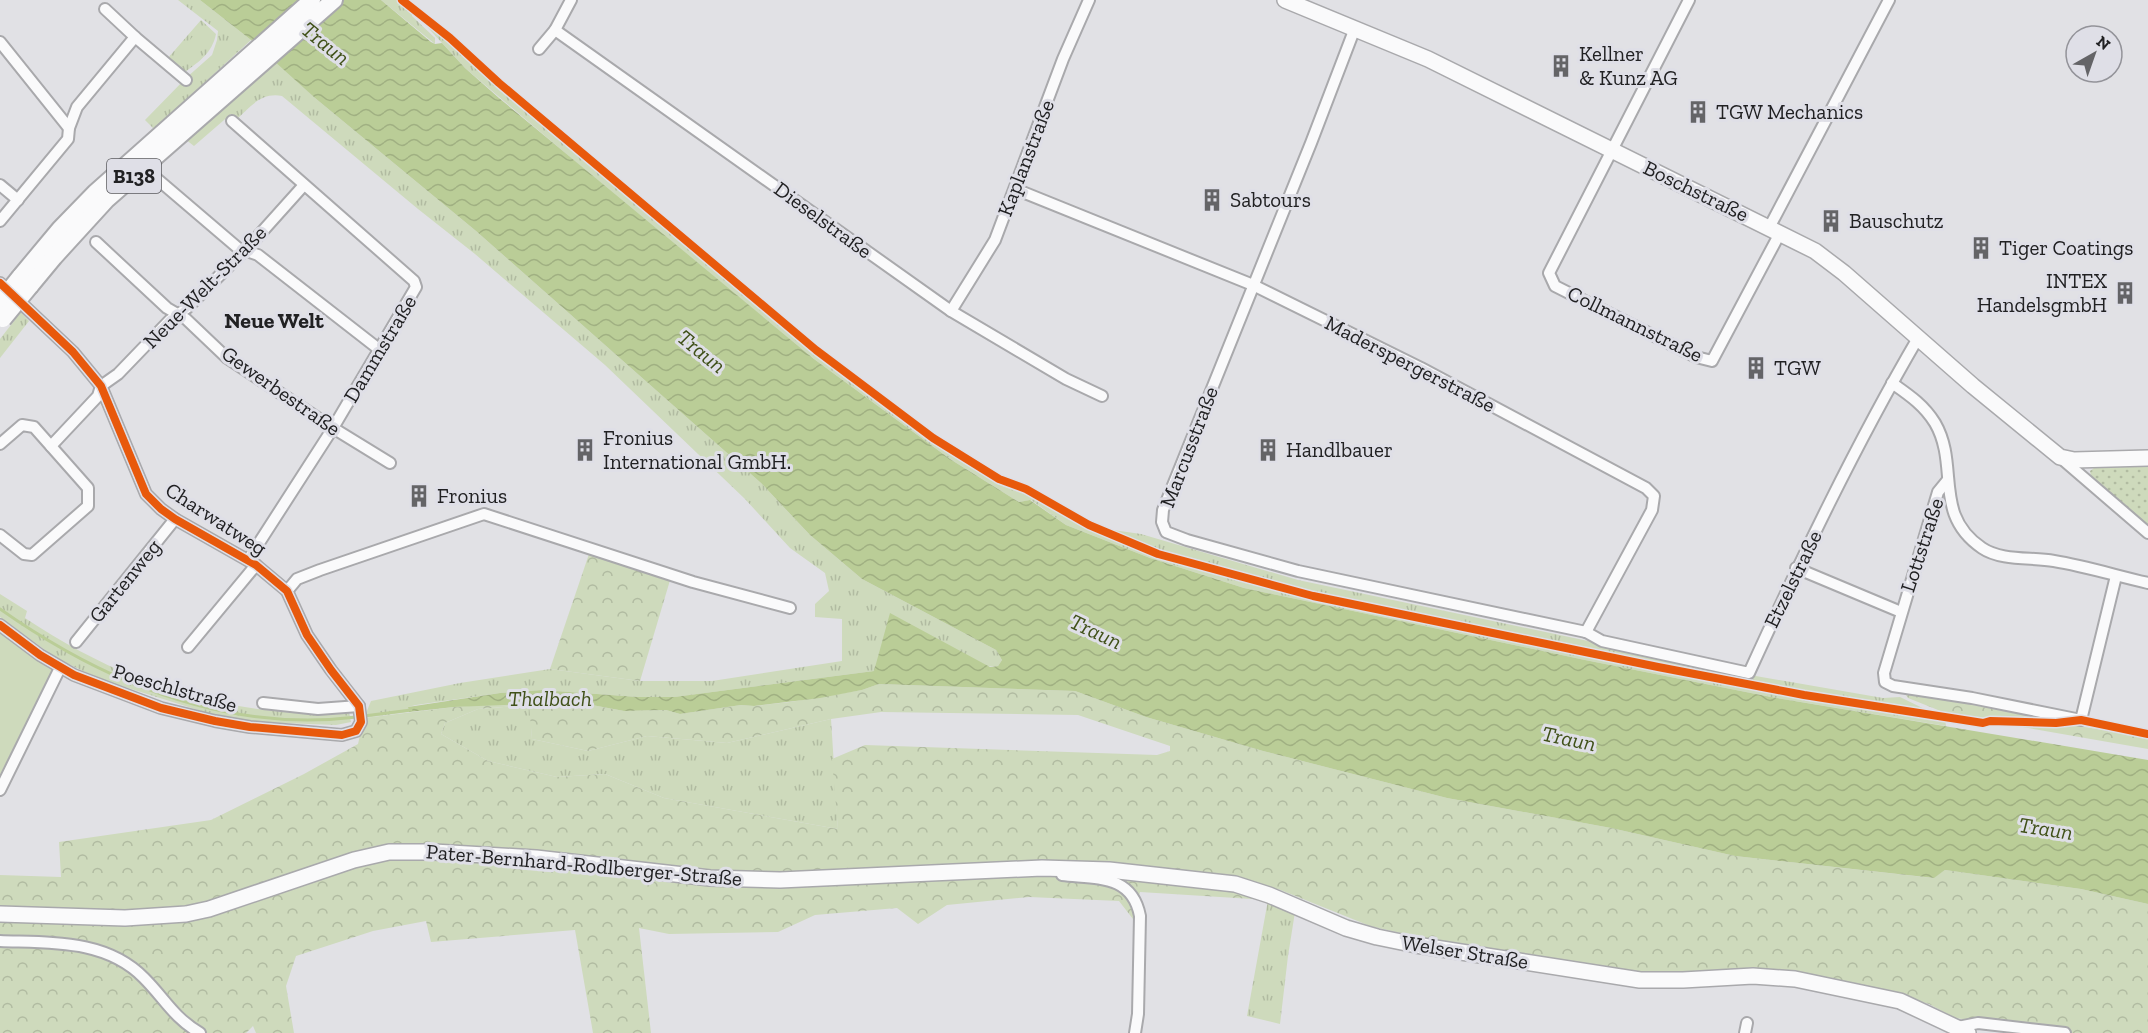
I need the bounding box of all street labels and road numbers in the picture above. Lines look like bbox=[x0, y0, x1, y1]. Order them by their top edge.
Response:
street label: Kaplanstraße bbox=[992, 96, 1059, 219]
street label: Boschstraße bbox=[1640, 154, 1753, 227]
road number: B138 bbox=[107, 159, 161, 193]
street label: Dieselstraße bbox=[770, 176, 877, 263]
street label: Neue-Welt-Straße bbox=[138, 220, 271, 353]
street label: Collmannstraße bbox=[1564, 280, 1707, 367]
street label: Dammstraße bbox=[338, 291, 421, 407]
street label: Maderspergerstraße bbox=[1321, 310, 1500, 417]
street label: Gewerbestraße bbox=[217, 340, 346, 441]
street label: Marcusstraße bbox=[1154, 383, 1223, 511]
street label: Charwatweg bbox=[161, 477, 272, 561]
street label: Lottstraße bbox=[1895, 495, 1948, 595]
street label: Etzelstraße bbox=[1758, 526, 1827, 631]
street label: Gartenweg bbox=[83, 534, 166, 627]
street label: Poeschlstraße bbox=[110, 658, 240, 717]
street label: Pater-Bernhard-Rodlberger-Straße bbox=[425, 838, 743, 891]
street label: Welser Straße bbox=[1400, 929, 1530, 974]

